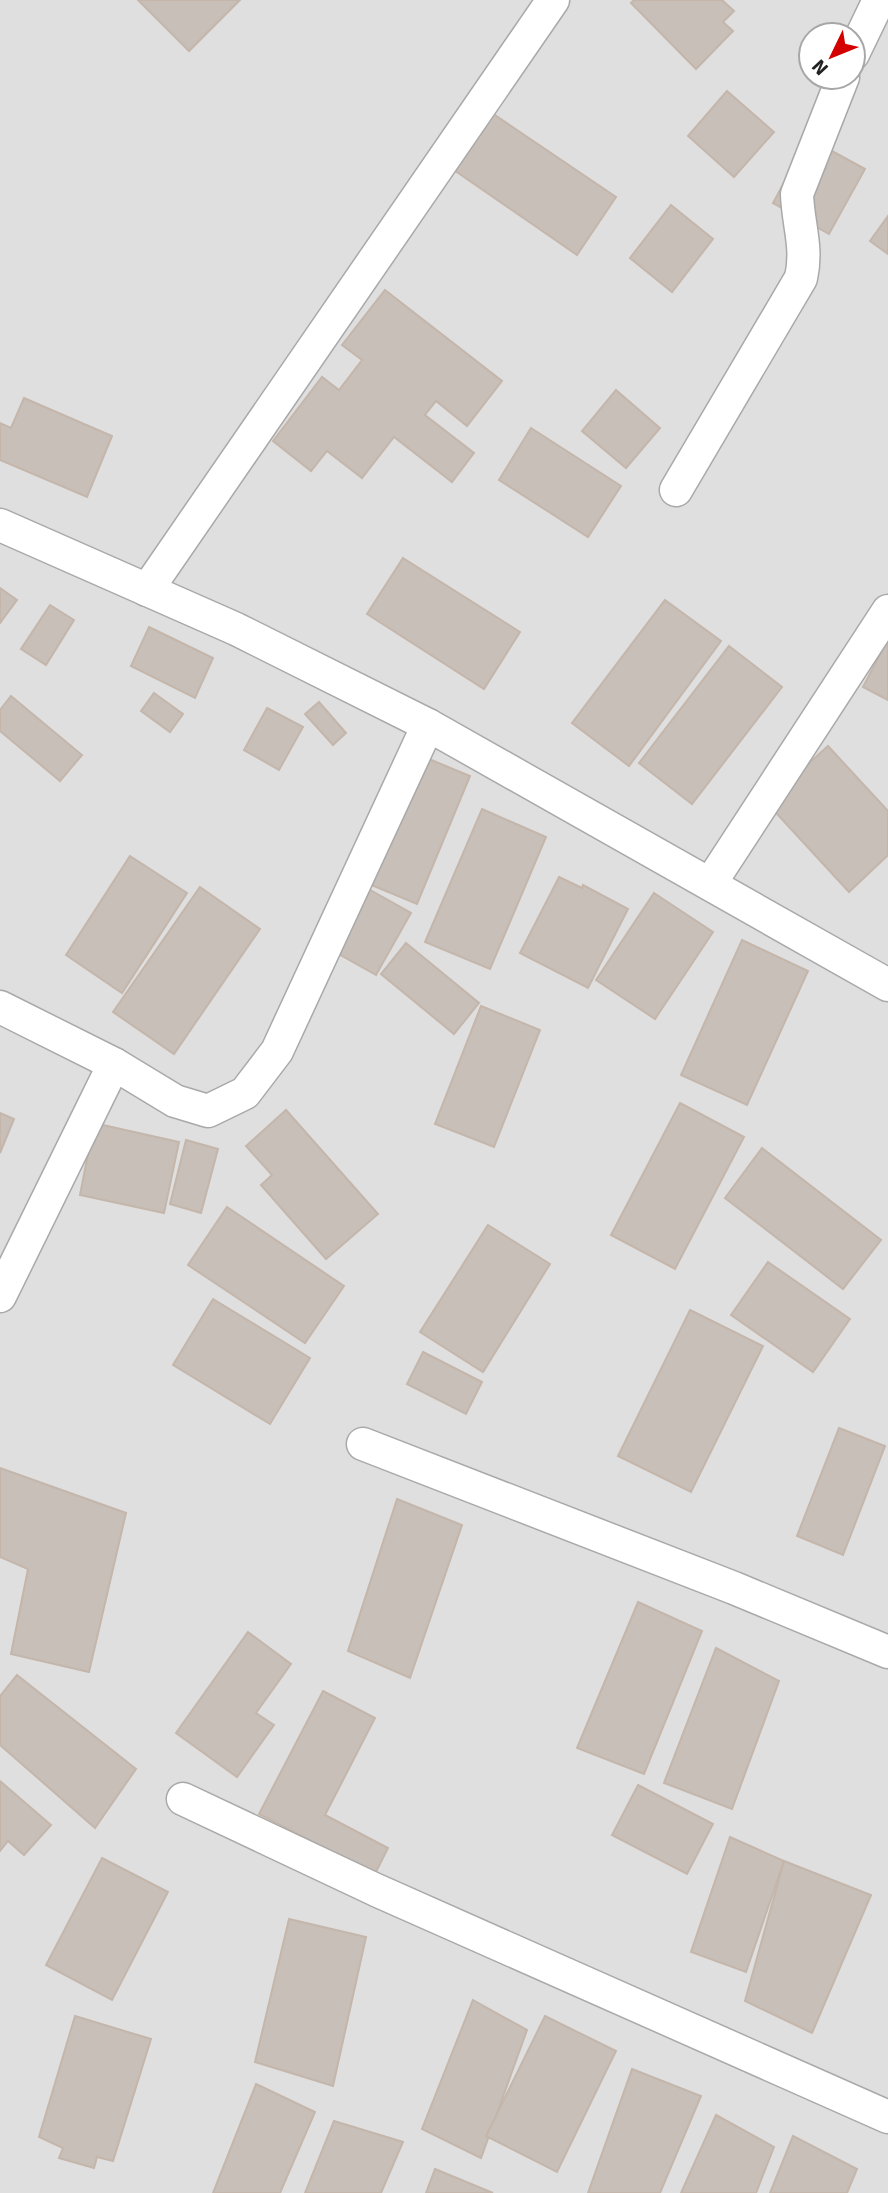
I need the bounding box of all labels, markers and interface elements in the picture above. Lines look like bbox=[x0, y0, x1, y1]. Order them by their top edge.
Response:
north arrow bbox=[797, 21, 867, 91]
text: N bbox=[807, 54, 834, 80]

